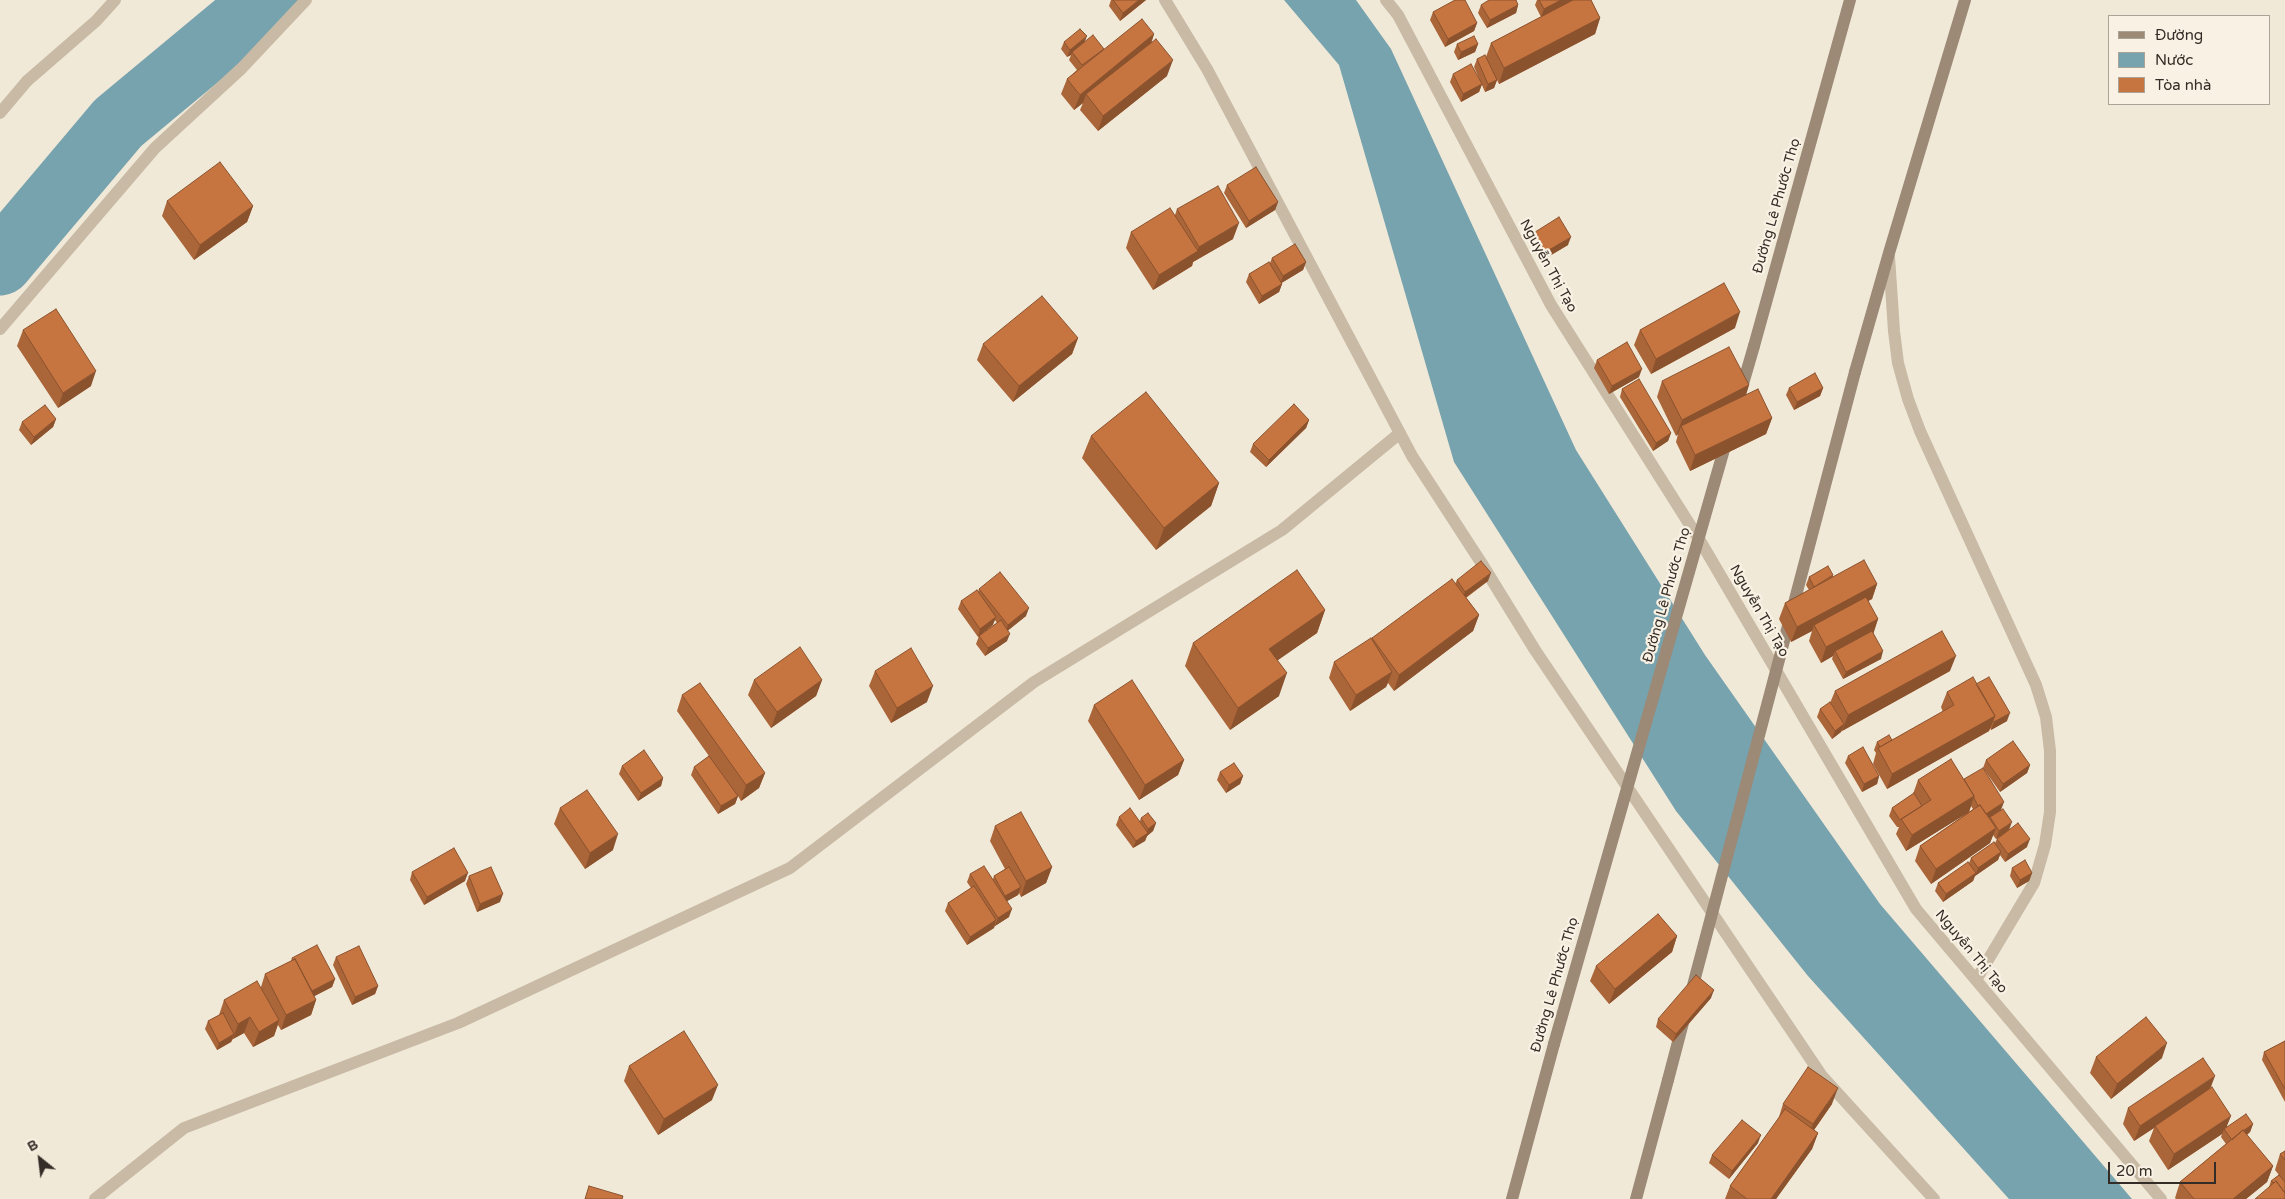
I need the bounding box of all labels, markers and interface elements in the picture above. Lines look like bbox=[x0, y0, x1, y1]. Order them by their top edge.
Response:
legend bbox=[2108, 15, 2270, 105]
text: Đường bbox=[2155, 26, 2203, 44]
text: Nước bbox=[2155, 51, 2193, 69]
text: Tòa nhà bbox=[2155, 76, 2211, 94]
street label: Đường Lê Phước Thọ bbox=[1750, 136, 1804, 276]
street label: Nguyễn Thị Tạo bbox=[1515, 217, 1581, 315]
street label: Đường Lê Phước Thọ bbox=[1640, 525, 1694, 665]
street label: Nguyễn Thị Tạo bbox=[1726, 562, 1792, 660]
street label: Nguyễn Thị Tạo bbox=[1931, 907, 2011, 997]
street label: Đường Lê Phước Thọ bbox=[1528, 915, 1582, 1055]
north arrow bbox=[15, 1134, 65, 1184]
text: B bbox=[24, 1136, 41, 1155]
scale bar bbox=[2110, 1152, 2218, 1184]
text: 20 m bbox=[2116, 1162, 2153, 1180]

